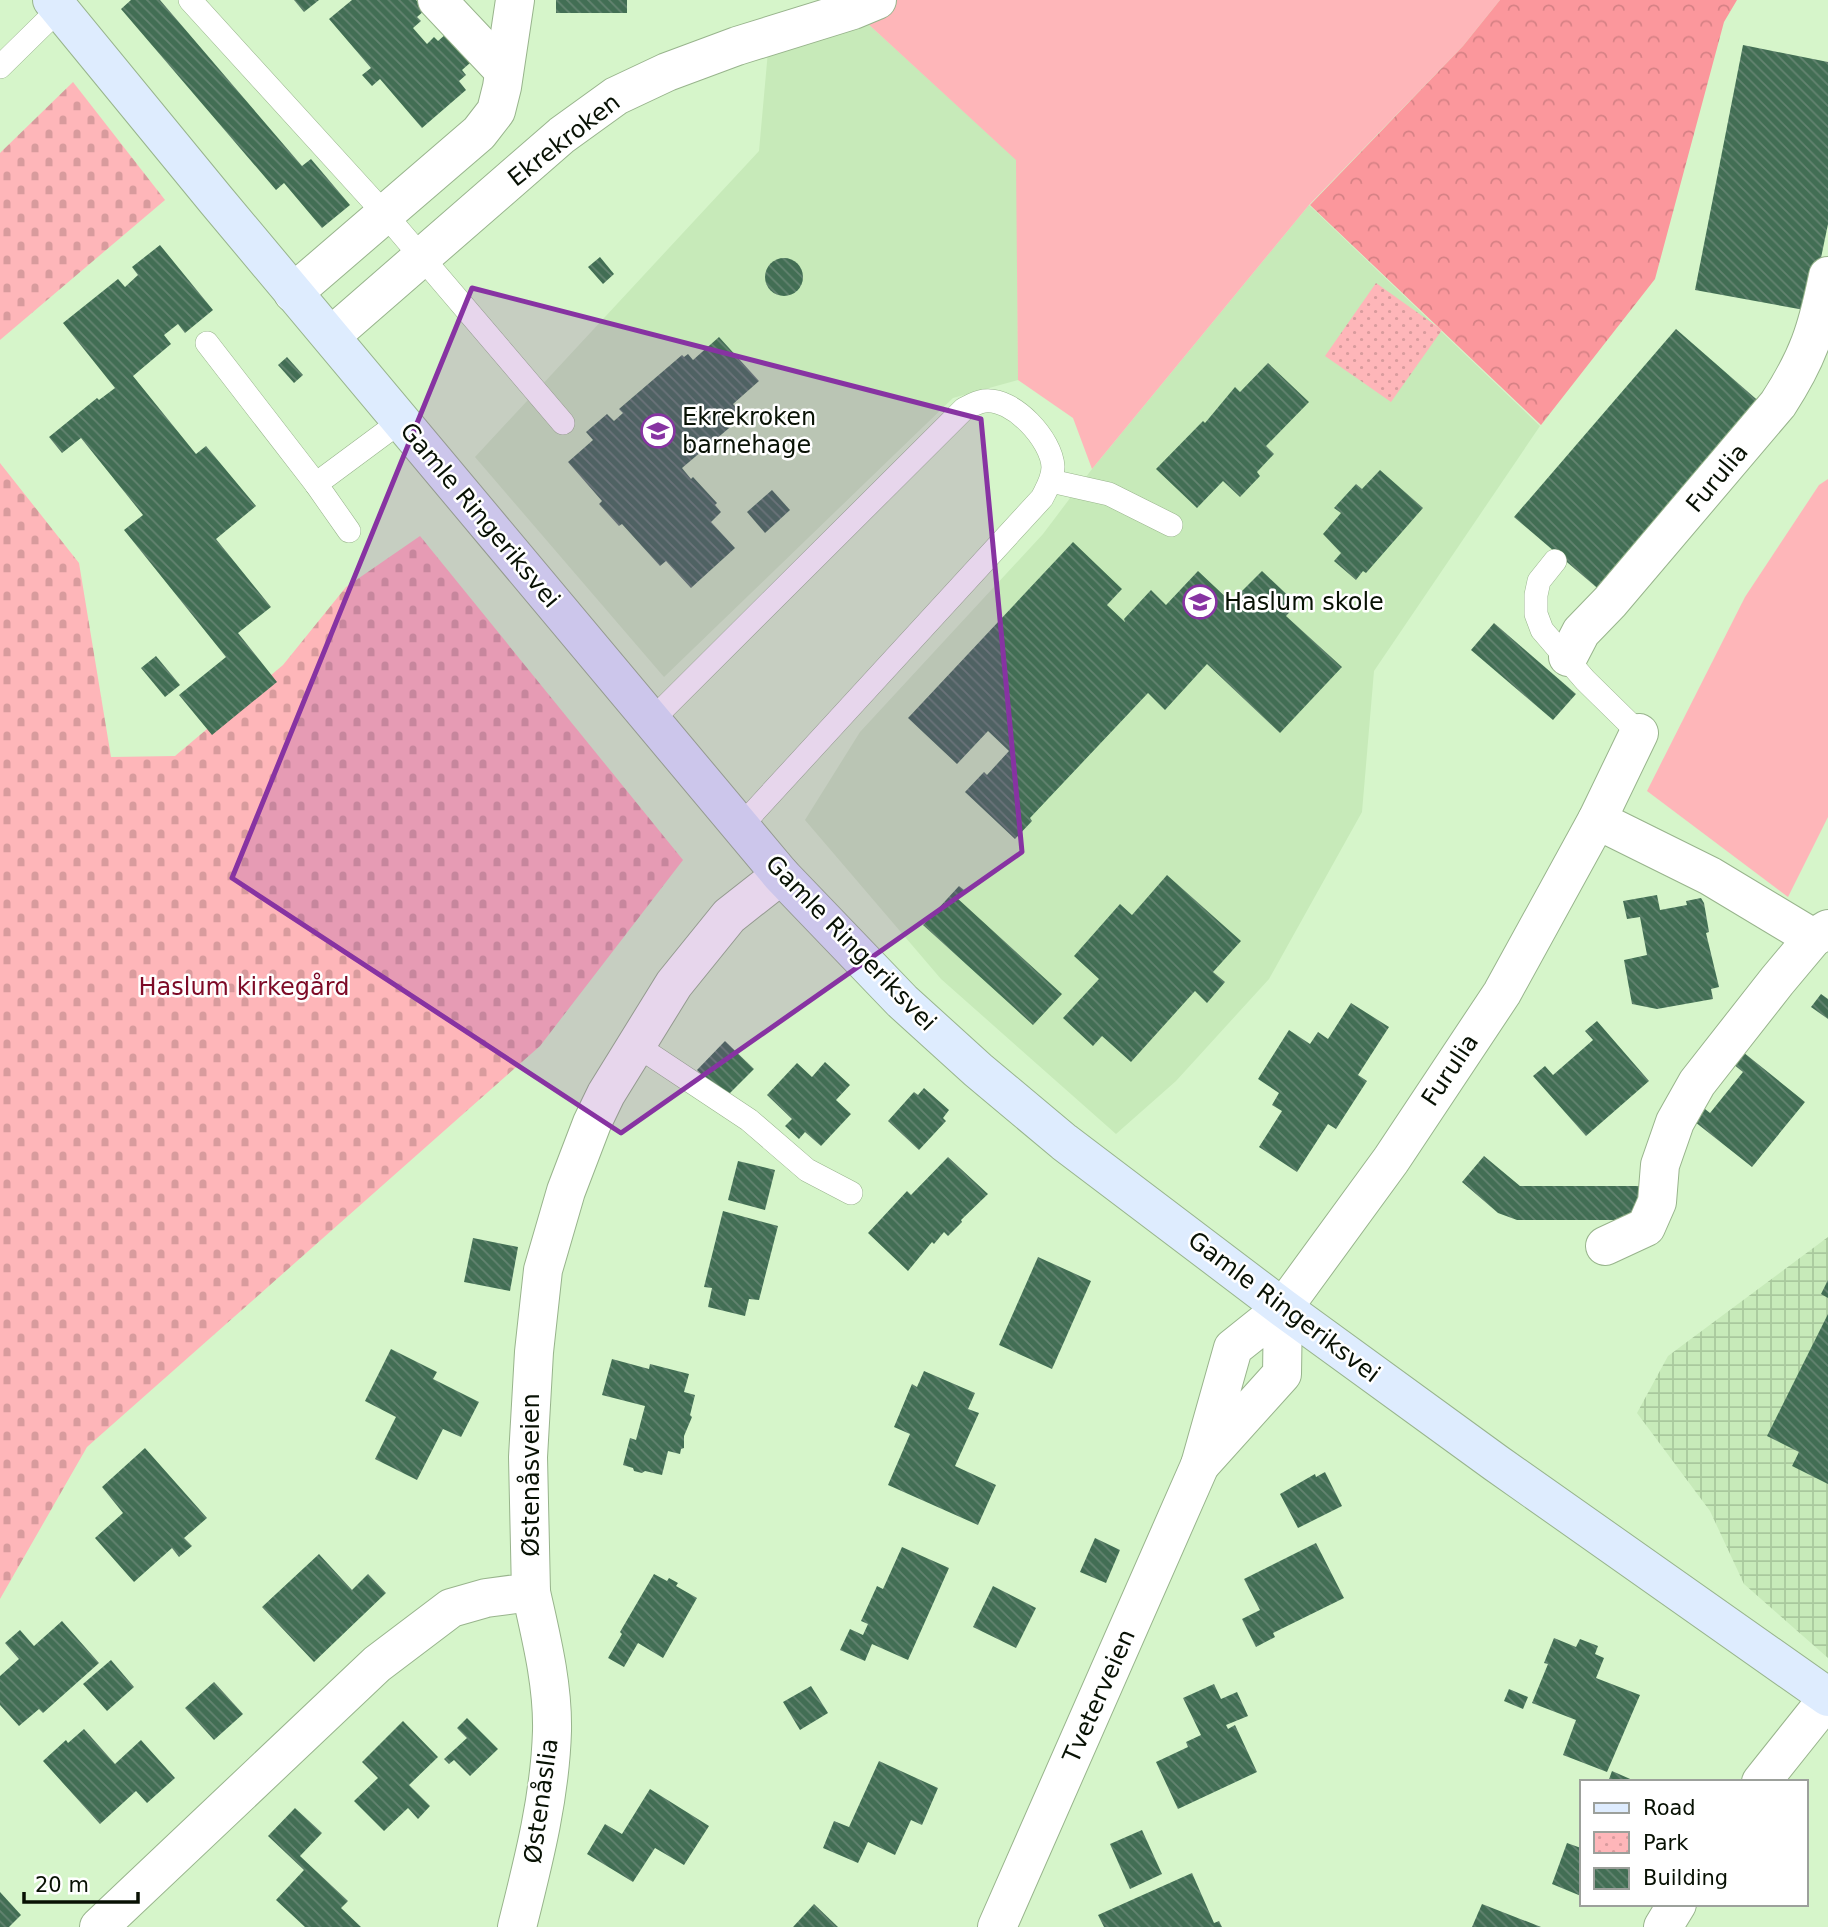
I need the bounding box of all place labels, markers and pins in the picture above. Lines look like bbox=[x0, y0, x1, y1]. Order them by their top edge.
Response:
place label: Ekrekroken barnehage bbox=[682, 403, 816, 459]
school or university icon: Ekrekroken barnehage bbox=[639, 412, 677, 450]
school or university icon: Haslum skole bbox=[1181, 583, 1219, 621]
place label: Haslum skole bbox=[1224, 588, 1384, 616]

